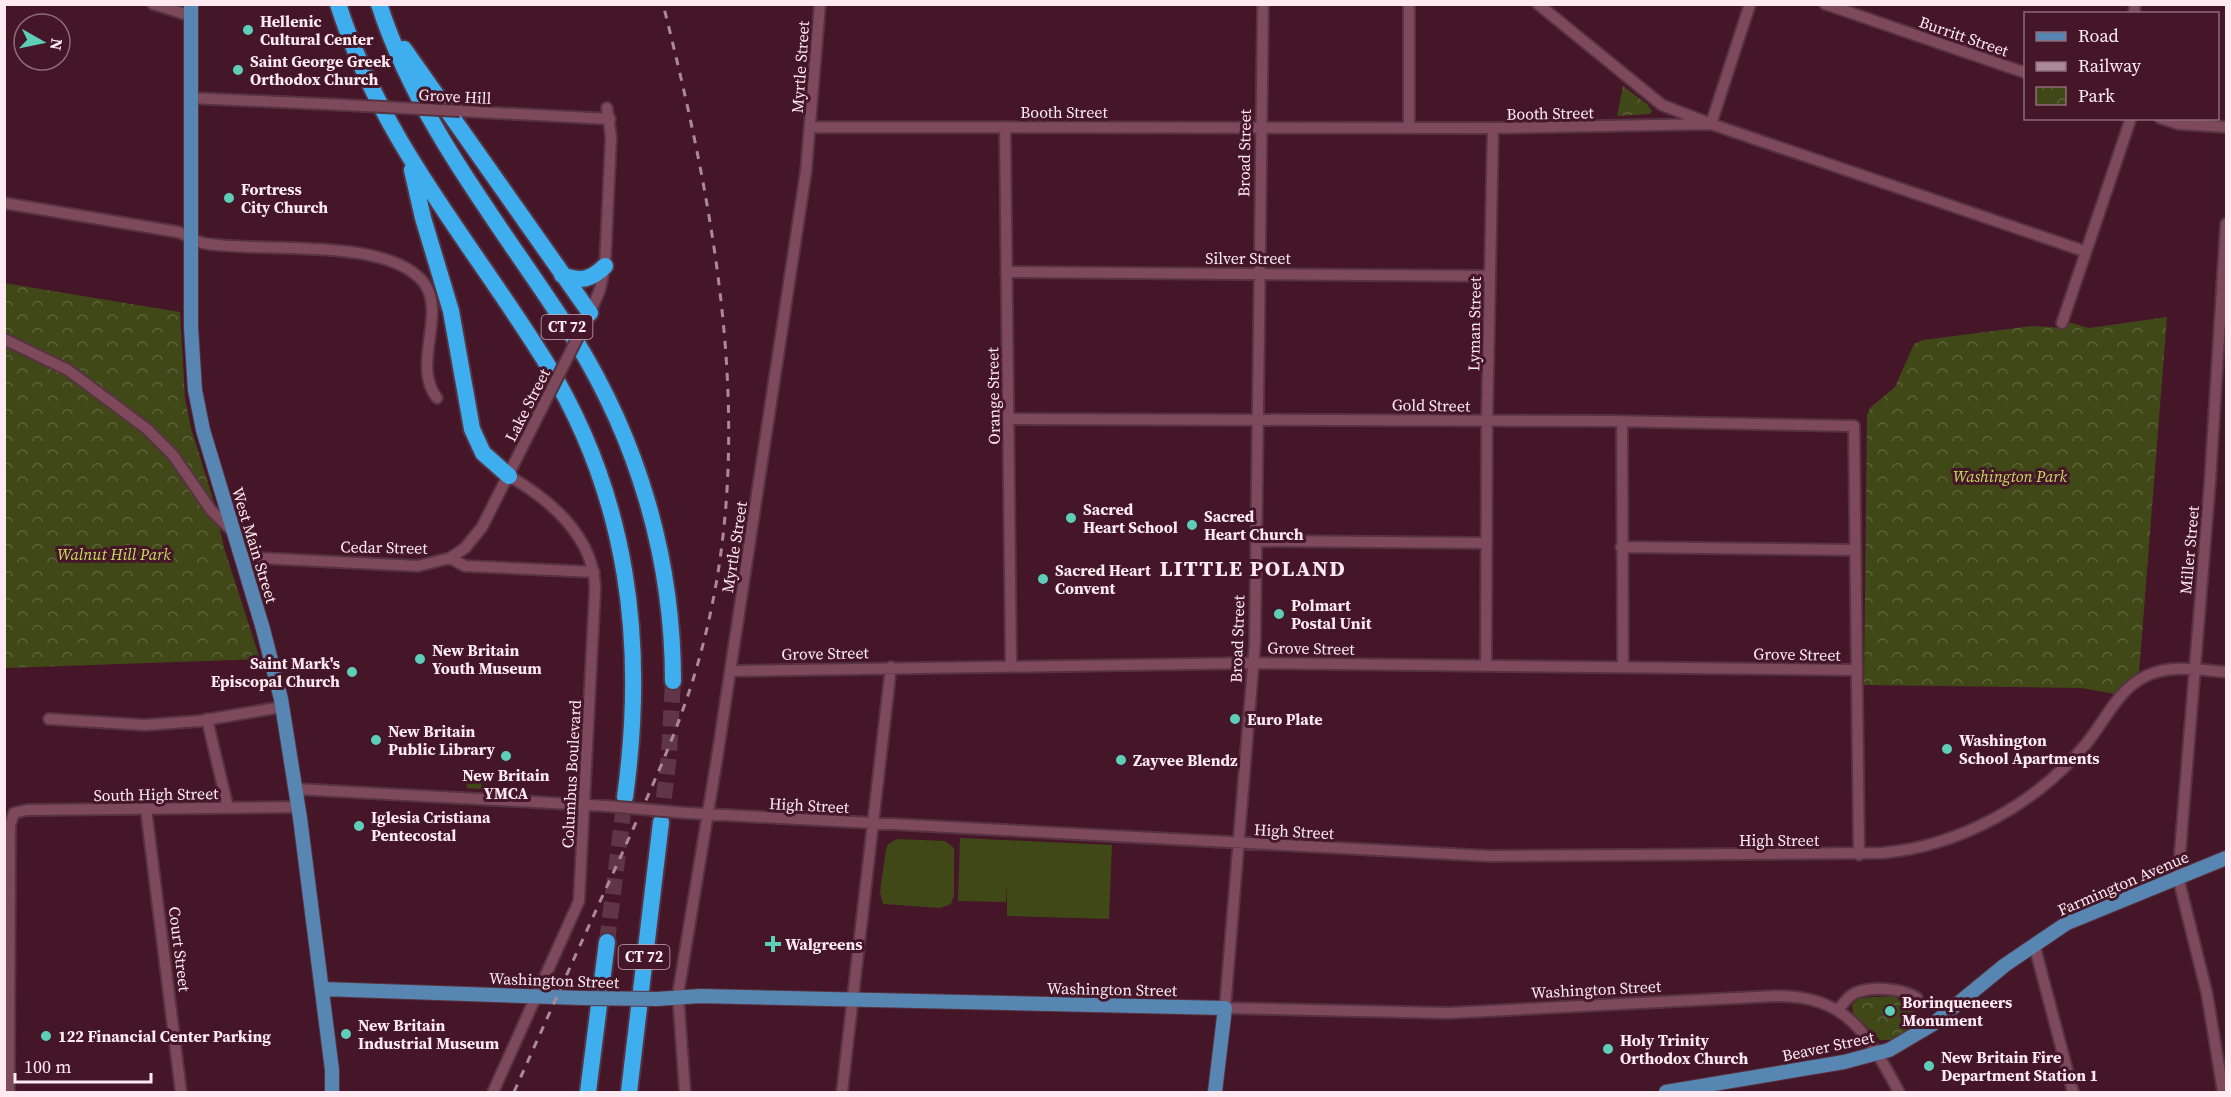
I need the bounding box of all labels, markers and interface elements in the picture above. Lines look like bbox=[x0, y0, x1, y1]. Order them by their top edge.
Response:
place label: Hellenic Cultural Center bbox=[260, 10, 374, 50]
street label: Burritt Street bbox=[1916, 10, 2012, 62]
north arrow bbox=[12, 12, 72, 72]
legend bbox=[2024, 12, 2219, 120]
street label: Myrtle Street bbox=[786, 19, 814, 114]
marker: Hellenic Cultural Center bbox=[241, 23, 255, 37]
text: Road bbox=[2078, 23, 2119, 48]
text: N bbox=[45, 37, 69, 52]
place label: Saint George Greek Orthodox Church bbox=[250, 50, 391, 90]
text: Railway bbox=[2078, 53, 2142, 78]
marker: Saint George Greek Orthodox Church bbox=[231, 63, 245, 77]
street label: Grove Hill bbox=[418, 83, 492, 109]
text: Park bbox=[2078, 83, 2115, 108]
street label: Booth Street bbox=[1020, 101, 1108, 123]
street label: Booth Street bbox=[1506, 101, 1595, 125]
street label: Broad Street bbox=[1232, 108, 1256, 197]
place label: Fortress City Church bbox=[241, 178, 328, 218]
marker: Fortress City Church bbox=[222, 191, 236, 205]
street label: Silver Street bbox=[1205, 247, 1291, 269]
street label: Lyman Street bbox=[1462, 276, 1486, 371]
road number: CT 72 bbox=[542, 315, 592, 339]
street label: Orange Street bbox=[981, 346, 1005, 445]
street label: Lake Street bbox=[499, 364, 555, 445]
street label: Gold Street bbox=[1392, 393, 1471, 417]
park label: Washington Park bbox=[1953, 465, 2067, 487]
street label: West Main Street bbox=[227, 484, 283, 606]
place label: Sacred Heart School bbox=[1083, 498, 1178, 538]
street label: Myrtle Street bbox=[716, 499, 752, 594]
street label: Miller Street bbox=[2174, 504, 2204, 595]
place label: Sacred Heart Church bbox=[1204, 505, 1304, 545]
marker: Sacred Heart School bbox=[1064, 511, 1078, 525]
marker: Sacred Heart Church bbox=[1185, 518, 1199, 532]
street label: Cedar Street bbox=[340, 535, 429, 559]
park label: Walnut Hill Park bbox=[57, 543, 171, 565]
district label: LITTLE POLAND bbox=[1160, 553, 1346, 583]
place label: Sacred Heart Convent bbox=[1055, 559, 1151, 599]
marker: Sacred Heart Convent bbox=[1036, 572, 1050, 586]
street label: Broad Street bbox=[1224, 594, 1250, 683]
place label: Polmart Postal Unit bbox=[1291, 594, 1372, 634]
marker: Polmart Postal Unit bbox=[1272, 607, 1286, 621]
street label: Grove Street bbox=[1267, 636, 1356, 660]
place label: New Britain Youth Museum bbox=[432, 639, 542, 679]
street label: Grove Street bbox=[781, 641, 870, 665]
street label: Grove Street bbox=[1753, 642, 1842, 666]
place label: Saint Mark's Episcopal Church bbox=[211, 652, 340, 692]
marker: New Britain Youth Museum bbox=[413, 652, 427, 666]
marker: Saint Mark's Episcopal Church bbox=[345, 665, 359, 679]
street label: Columbus Boulevard bbox=[556, 699, 586, 849]
place label: Euro Plate bbox=[1247, 708, 1323, 730]
marker: Euro Plate bbox=[1228, 712, 1242, 726]
place label: New Britain Public Library bbox=[388, 720, 495, 760]
place label: Washington School Apartments bbox=[1959, 729, 2100, 769]
marker: New Britain Public Library bbox=[369, 733, 383, 747]
marker: Washington School Apartments bbox=[1940, 742, 1954, 756]
marker: New Britain YMCA bbox=[499, 749, 513, 763]
place label: Zayvee Blendz bbox=[1133, 749, 1238, 771]
marker: Zayvee Blendz bbox=[1114, 753, 1128, 767]
place label: New Britain YMCA bbox=[462, 764, 550, 804]
street label: South High Street bbox=[93, 782, 219, 806]
street label: High Street bbox=[768, 792, 850, 818]
place label: Iglesia Cristiana Pentecostal bbox=[371, 806, 491, 846]
street label: High Street bbox=[1253, 818, 1335, 844]
marker: Iglesia Cristiana Pentecostal bbox=[352, 819, 366, 833]
street label: High Street bbox=[1739, 829, 1820, 851]
street label: Farmington Avenue bbox=[2054, 845, 2192, 921]
street label: Court Street bbox=[164, 905, 196, 994]
place label: Walgreens bbox=[785, 933, 863, 955]
marker: Walgreens bbox=[766, 937, 780, 951]
road number: CT 72 bbox=[618, 945, 670, 969]
street label: Washington Street bbox=[488, 967, 620, 993]
street label: Washington Street bbox=[1530, 975, 1662, 1003]
street label: Washington Street bbox=[1047, 977, 1178, 1001]
place label: Borinqueneers Monument bbox=[1902, 991, 2012, 1031]
marker: Borinqueneers Monument bbox=[1883, 1004, 1897, 1018]
place label: New Britain Industrial Museum bbox=[358, 1014, 500, 1054]
place label: 122 Financial Center Parking bbox=[58, 1025, 271, 1047]
street label: Beaver Street bbox=[1780, 1025, 1877, 1066]
marker: New Britain Industrial Museum bbox=[339, 1027, 353, 1041]
marker: 122 Financial Center Parking bbox=[39, 1029, 53, 1043]
place label: Holy Trinity Orthodox Church bbox=[1620, 1029, 1748, 1069]
marker: Holy Trinity Orthodox Church bbox=[1601, 1042, 1615, 1056]
scale bar bbox=[15, 1046, 152, 1084]
place label: New Britain Fire Department Station 1 bbox=[1941, 1046, 2098, 1086]
text: 100 m bbox=[24, 1054, 71, 1079]
marker: New Britain Fire Department Station 1 bbox=[1922, 1059, 1936, 1073]

